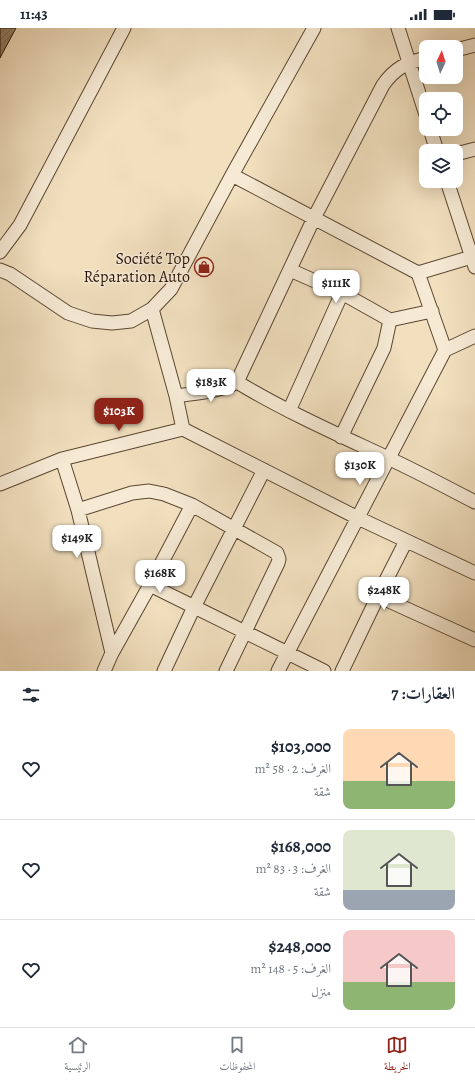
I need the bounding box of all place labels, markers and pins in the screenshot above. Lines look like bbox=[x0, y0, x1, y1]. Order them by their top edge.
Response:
place label: Société Top Réparation Auto bbox=[84, 248, 190, 288]
shop icon: Société Top Réparation Auto bbox=[193, 256, 215, 278]
pin: $111K bbox=[308, 270, 364, 304]
pin: $183K bbox=[183, 369, 239, 403]
pin: $103K bbox=[91, 398, 147, 432]
pin: $130K bbox=[332, 452, 388, 486]
pin: $149K bbox=[49, 525, 105, 559]
pin: $168K bbox=[132, 560, 188, 594]
pin: $248K bbox=[356, 577, 412, 611]

